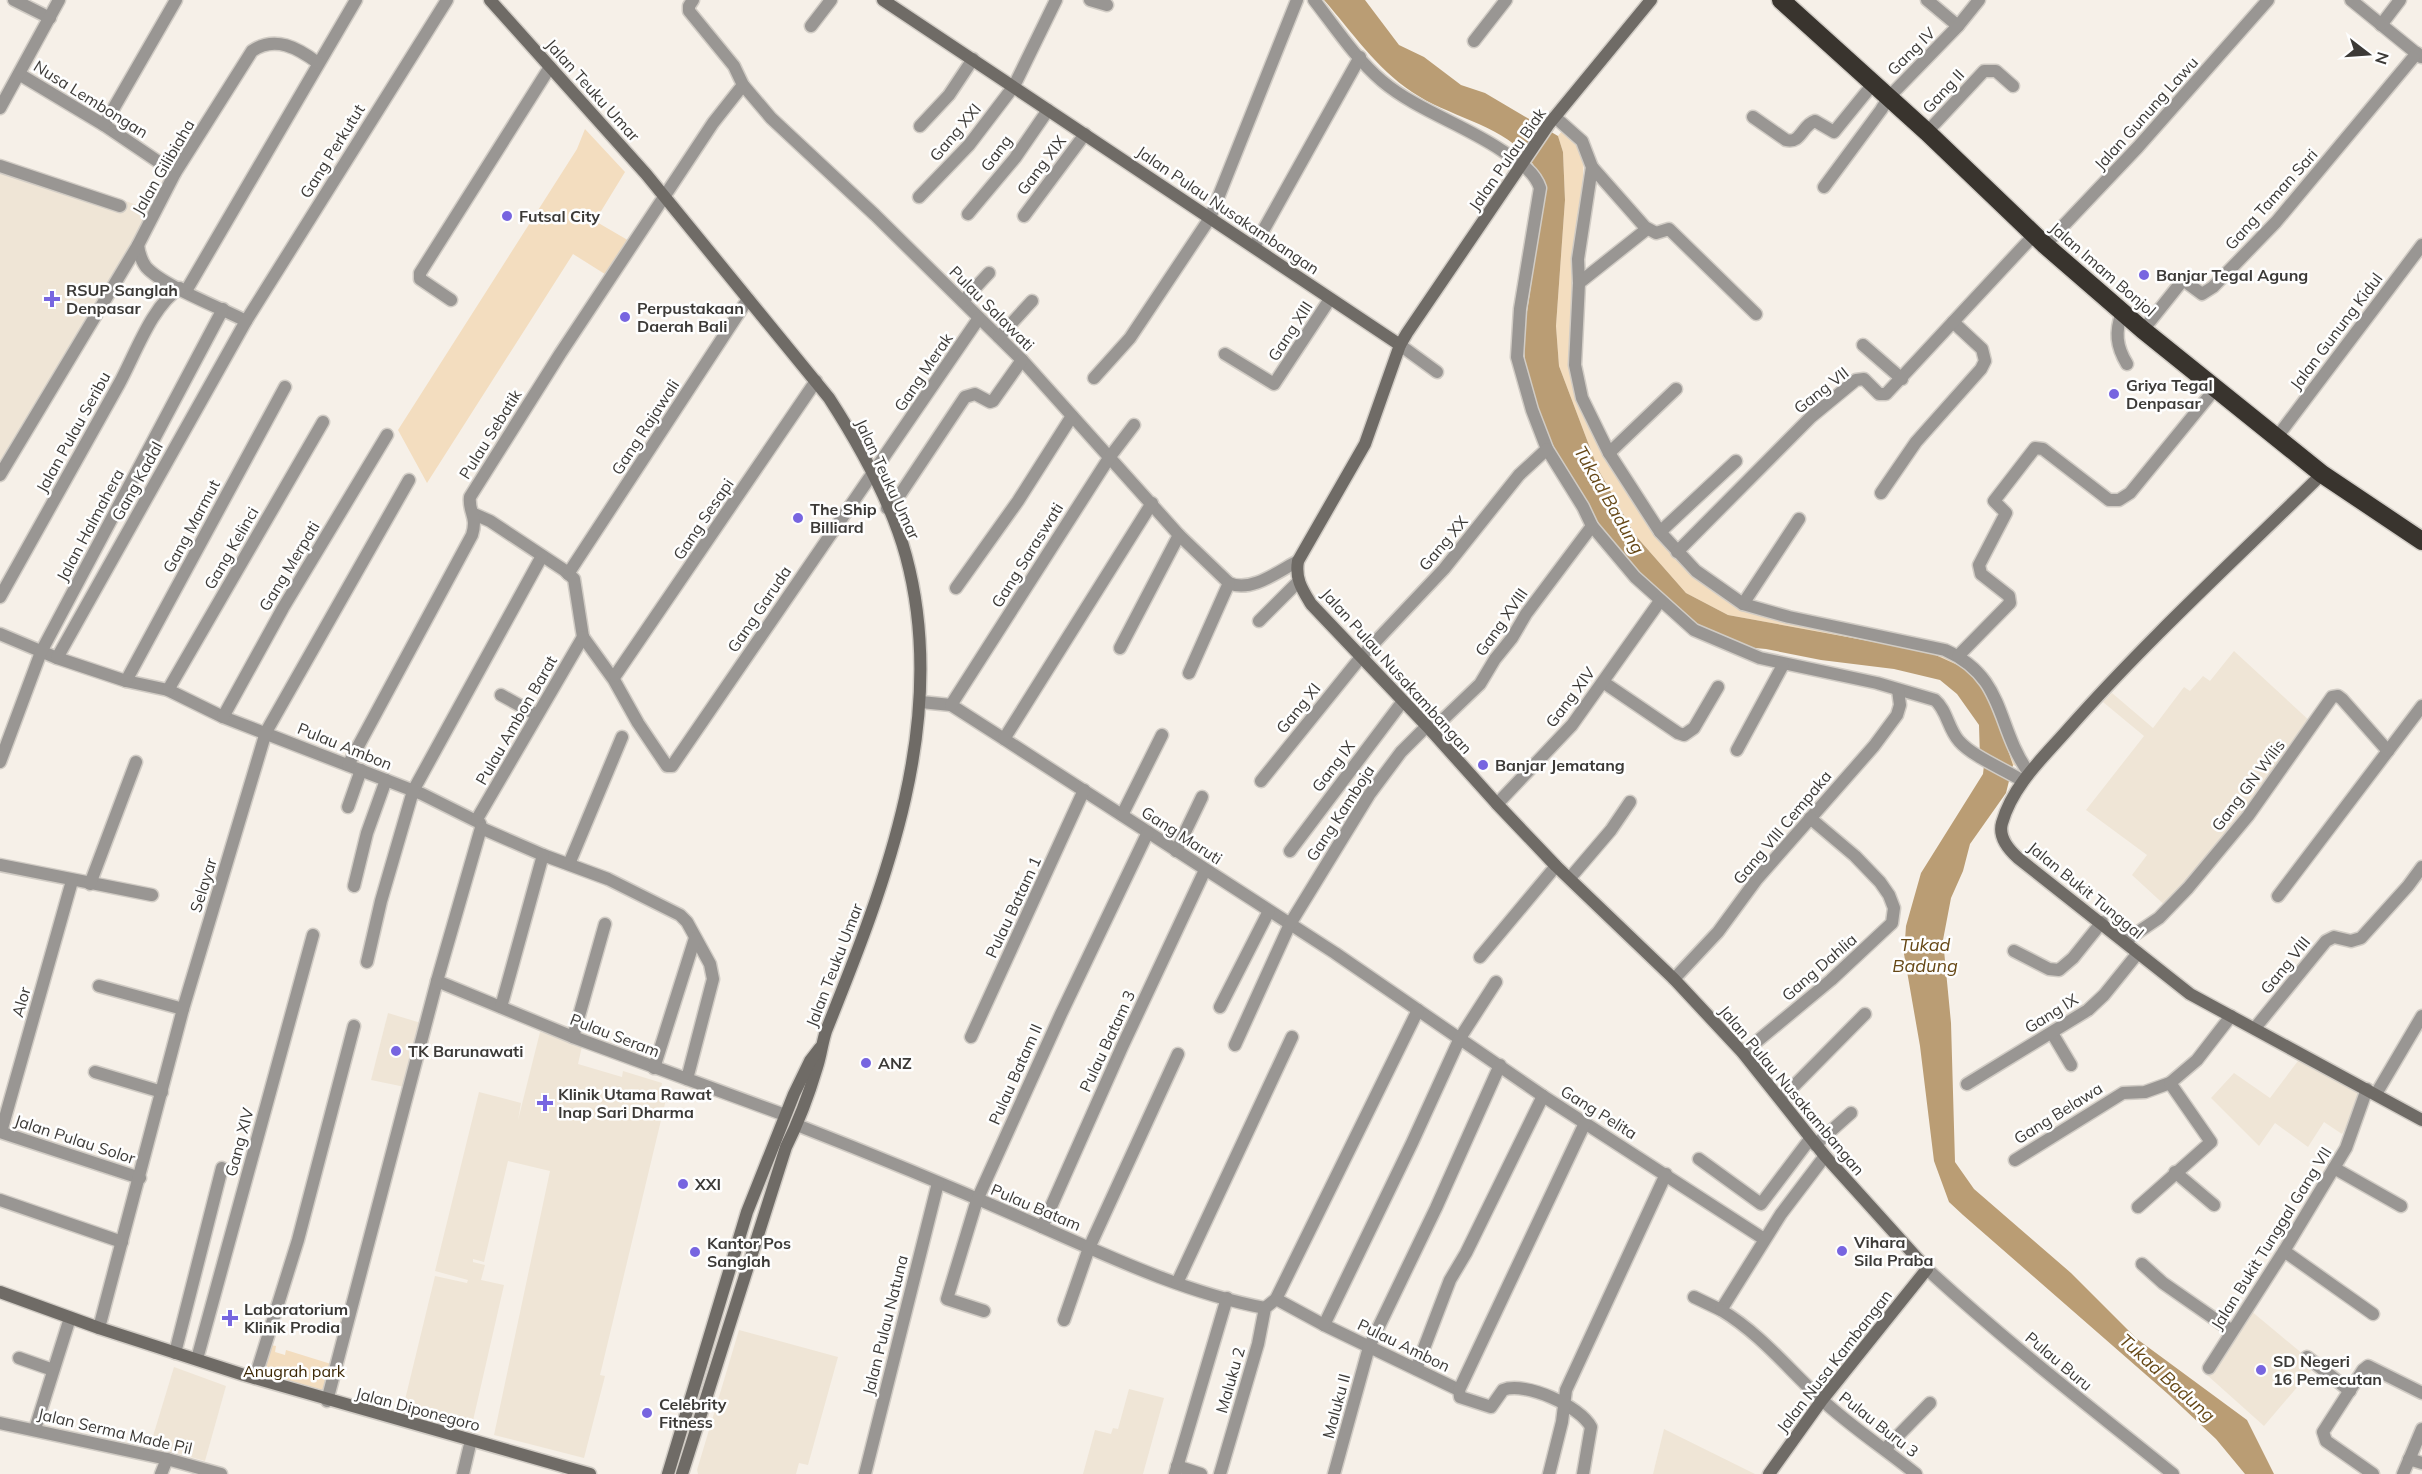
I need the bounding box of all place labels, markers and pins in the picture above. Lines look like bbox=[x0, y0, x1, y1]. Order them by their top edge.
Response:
place label: Futsal City bbox=[519, 206, 600, 226]
marker: Futsal City bbox=[500, 209, 514, 223]
place label: Banjar Tegal Agung bbox=[2156, 265, 2308, 285]
marker: Banjar Tegal Agung bbox=[2137, 268, 2151, 282]
place label: RSUP Sanglah Denpasar bbox=[66, 280, 178, 318]
marker: RSUP Sanglah Denpasar bbox=[43, 290, 61, 308]
place label: Perpustakaan Daerah Bali bbox=[637, 298, 744, 336]
marker: Perpustakaan Daerah Bali bbox=[618, 310, 632, 324]
place label: Griya Tegal Denpasar bbox=[2126, 375, 2213, 413]
marker: Griya Tegal Denpasar bbox=[2107, 387, 2121, 401]
place label: The Ship Billiard bbox=[810, 499, 877, 537]
marker: The Ship Billiard bbox=[791, 511, 805, 525]
place label: Banjar Jematang bbox=[1495, 755, 1625, 775]
marker: Banjar Jematang bbox=[1476, 758, 1490, 772]
place label: TK Barunawati bbox=[408, 1041, 523, 1061]
marker: TK Barunawati bbox=[389, 1044, 403, 1058]
place label: ANZ bbox=[878, 1053, 912, 1073]
marker: ANZ bbox=[859, 1056, 873, 1070]
place label: Klinik Utama Rawat Inap Sari Dharma bbox=[558, 1084, 712, 1122]
marker: Klinik Utama Rawat Inap Sari Dharma bbox=[536, 1094, 554, 1112]
place label: XXI bbox=[694, 1174, 721, 1194]
marker: XXI bbox=[676, 1177, 690, 1191]
place label: Vihara Sila Praba bbox=[1853, 1232, 1933, 1270]
place label: Kantor Pos Sanglah bbox=[707, 1233, 791, 1271]
marker: Vihara Sila Praba bbox=[1835, 1244, 1849, 1258]
marker: Kantor Pos Sanglah bbox=[688, 1245, 702, 1259]
place label: Laboratorium Klinik Prodia bbox=[244, 1299, 348, 1337]
marker: Laboratorium Klinik Prodia bbox=[221, 1309, 239, 1327]
place label: SD Negeri 16 Pemecutan bbox=[2273, 1351, 2382, 1389]
marker: SD Negeri 16 Pemecutan bbox=[2254, 1363, 2268, 1377]
place label: Celebrity Fitness bbox=[659, 1394, 727, 1432]
marker: Celebrity Fitness bbox=[640, 1406, 654, 1420]

